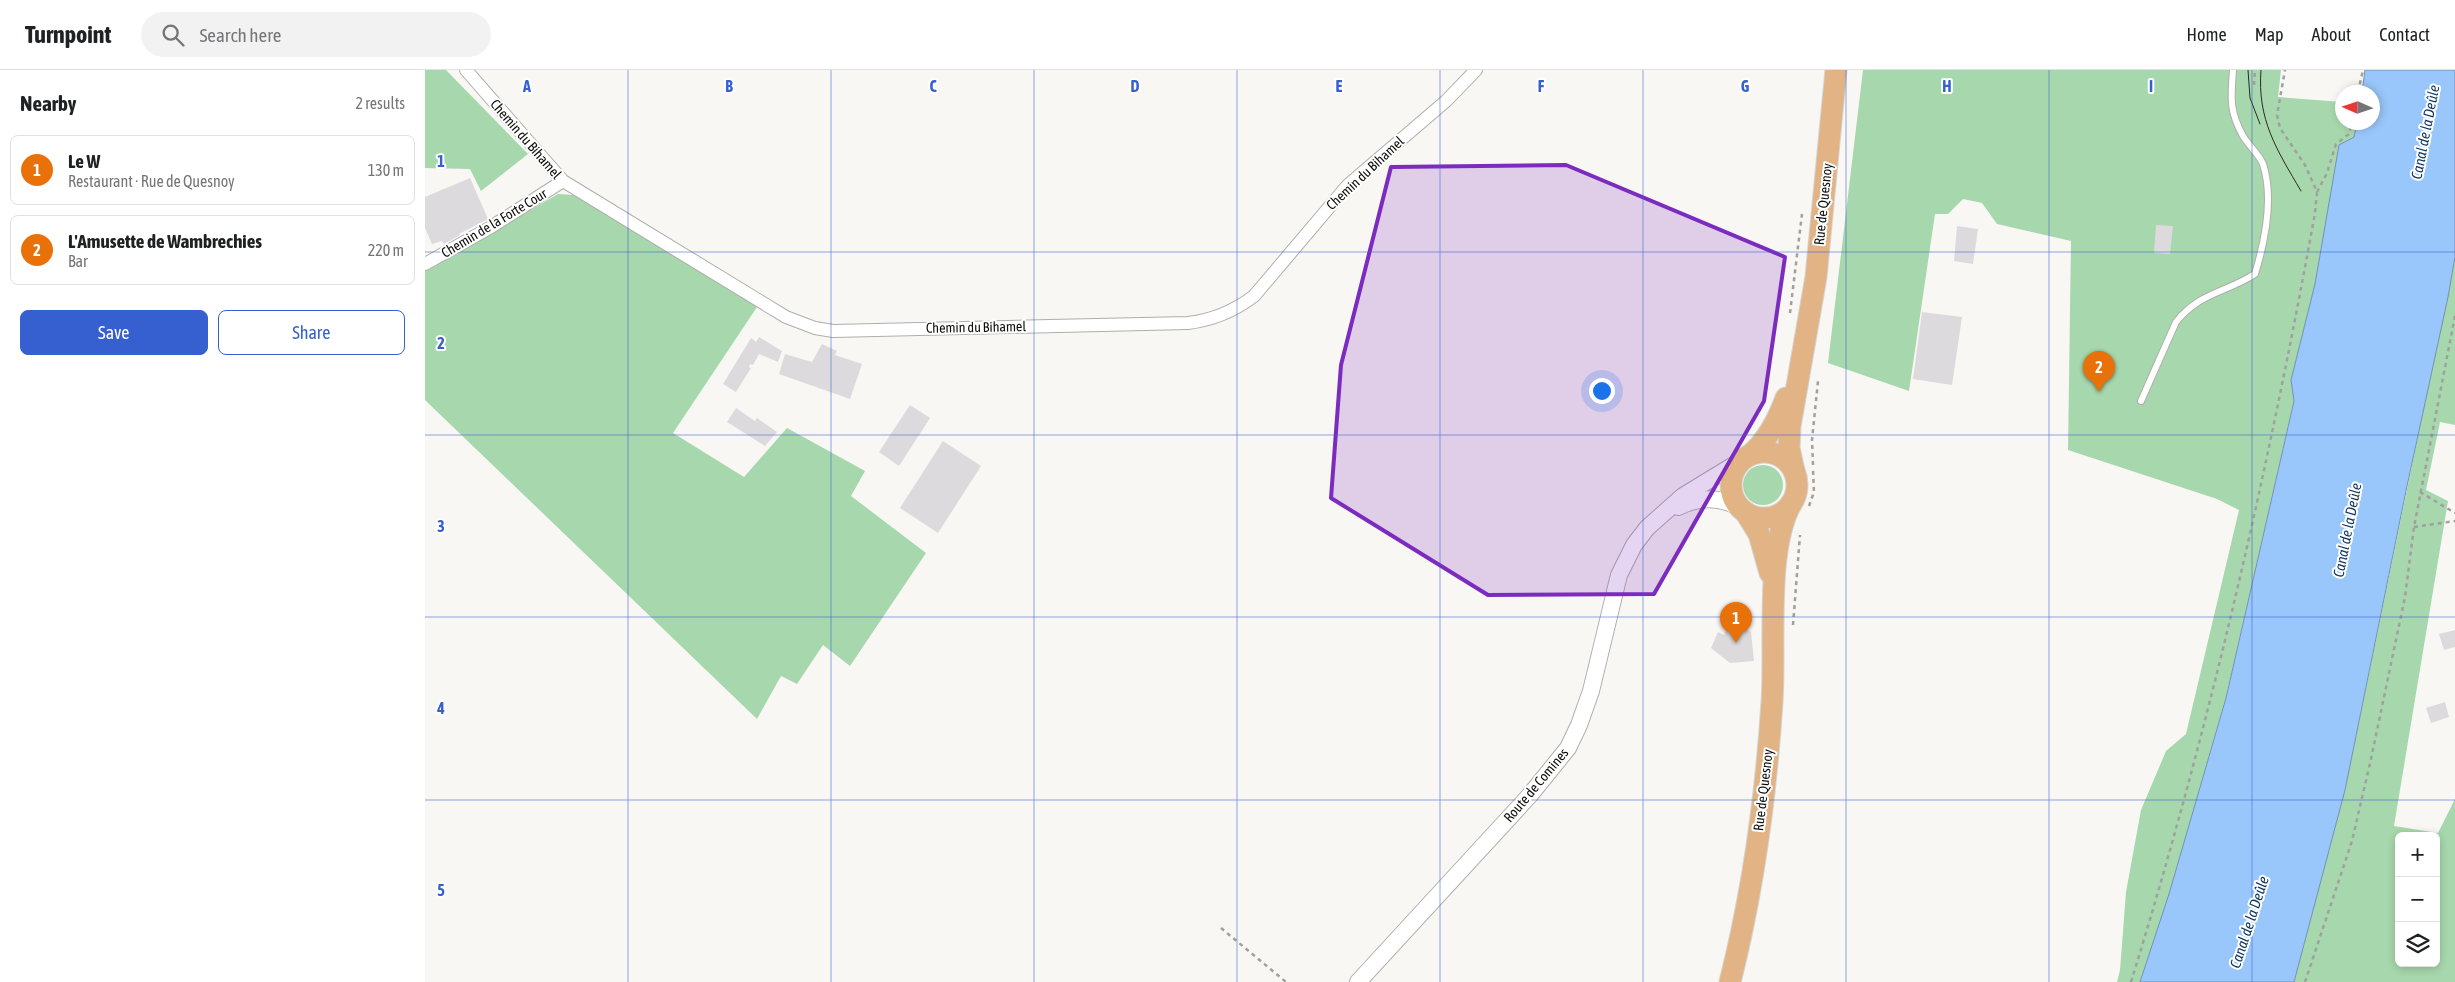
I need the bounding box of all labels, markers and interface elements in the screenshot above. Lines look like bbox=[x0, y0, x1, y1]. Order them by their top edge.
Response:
search box bbox=[141, 12, 491, 57]
text: Turnpoint bbox=[25, 21, 111, 48]
icon: search bbox=[159, 21, 187, 49]
text: Search here bbox=[199, 24, 281, 46]
text: Home bbox=[2187, 24, 2227, 45]
text: Map bbox=[2255, 24, 2284, 45]
text: About bbox=[2312, 24, 2351, 45]
text: Contact bbox=[2379, 24, 2430, 45]
text: A bbox=[522, 77, 531, 95]
text: B bbox=[725, 77, 733, 95]
text: C bbox=[929, 77, 937, 95]
text: D bbox=[1131, 77, 1140, 95]
text: E bbox=[1336, 77, 1343, 95]
text: F bbox=[1538, 77, 1545, 95]
text: G bbox=[1741, 77, 1750, 95]
text: H bbox=[1942, 77, 1952, 95]
text: I bbox=[2149, 77, 2153, 95]
water label: Canal de la Deûle bbox=[2408, 83, 2443, 181]
north arrow bbox=[2335, 85, 2380, 130]
text: Nearby bbox=[20, 91, 76, 115]
text: 2 results bbox=[355, 94, 405, 112]
street label: Chemin du Bihamel bbox=[487, 96, 565, 182]
street label: Chemin du Bihamel bbox=[1323, 133, 1407, 213]
text: Le W bbox=[68, 150, 100, 172]
text: 1 bbox=[437, 152, 445, 170]
text: 1 bbox=[33, 161, 41, 179]
text: 130 m bbox=[368, 161, 404, 179]
street label: Rue de Quesnoy bbox=[1811, 162, 1835, 246]
text: Restaurant · Rue de Quesnoy bbox=[68, 172, 235, 190]
street label: Chemin de la Forte Cour bbox=[438, 185, 550, 261]
text: L'Amusette de Wambrechies bbox=[68, 230, 262, 252]
text: 2 bbox=[33, 241, 41, 259]
text: 220 m bbox=[368, 241, 404, 259]
text: Bar bbox=[68, 252, 88, 270]
button: Save bbox=[20, 310, 208, 355]
button: Share bbox=[218, 310, 405, 355]
street label: Chemin du Bihamel bbox=[926, 318, 1026, 336]
text: 2 bbox=[437, 334, 445, 352]
pin: 2 bbox=[2083, 351, 2115, 392]
your location bbox=[1589, 378, 1615, 404]
water label: Canal de la Deûle bbox=[2330, 481, 2365, 579]
text: 3 bbox=[437, 517, 445, 535]
pin: 1 bbox=[1720, 602, 1752, 643]
text: 4 bbox=[436, 699, 445, 717]
street label: Route de Comines bbox=[1500, 745, 1572, 825]
street label: Rue de Quesnoy bbox=[1750, 748, 1776, 832]
map controls bbox=[2395, 832, 2440, 967]
button: + bbox=[2395, 832, 2440, 877]
water label: Canal de la Deûle bbox=[2226, 874, 2272, 970]
button: − bbox=[2395, 877, 2440, 922]
text: 5 bbox=[437, 881, 445, 899]
button: layers bbox=[2395, 922, 2440, 967]

